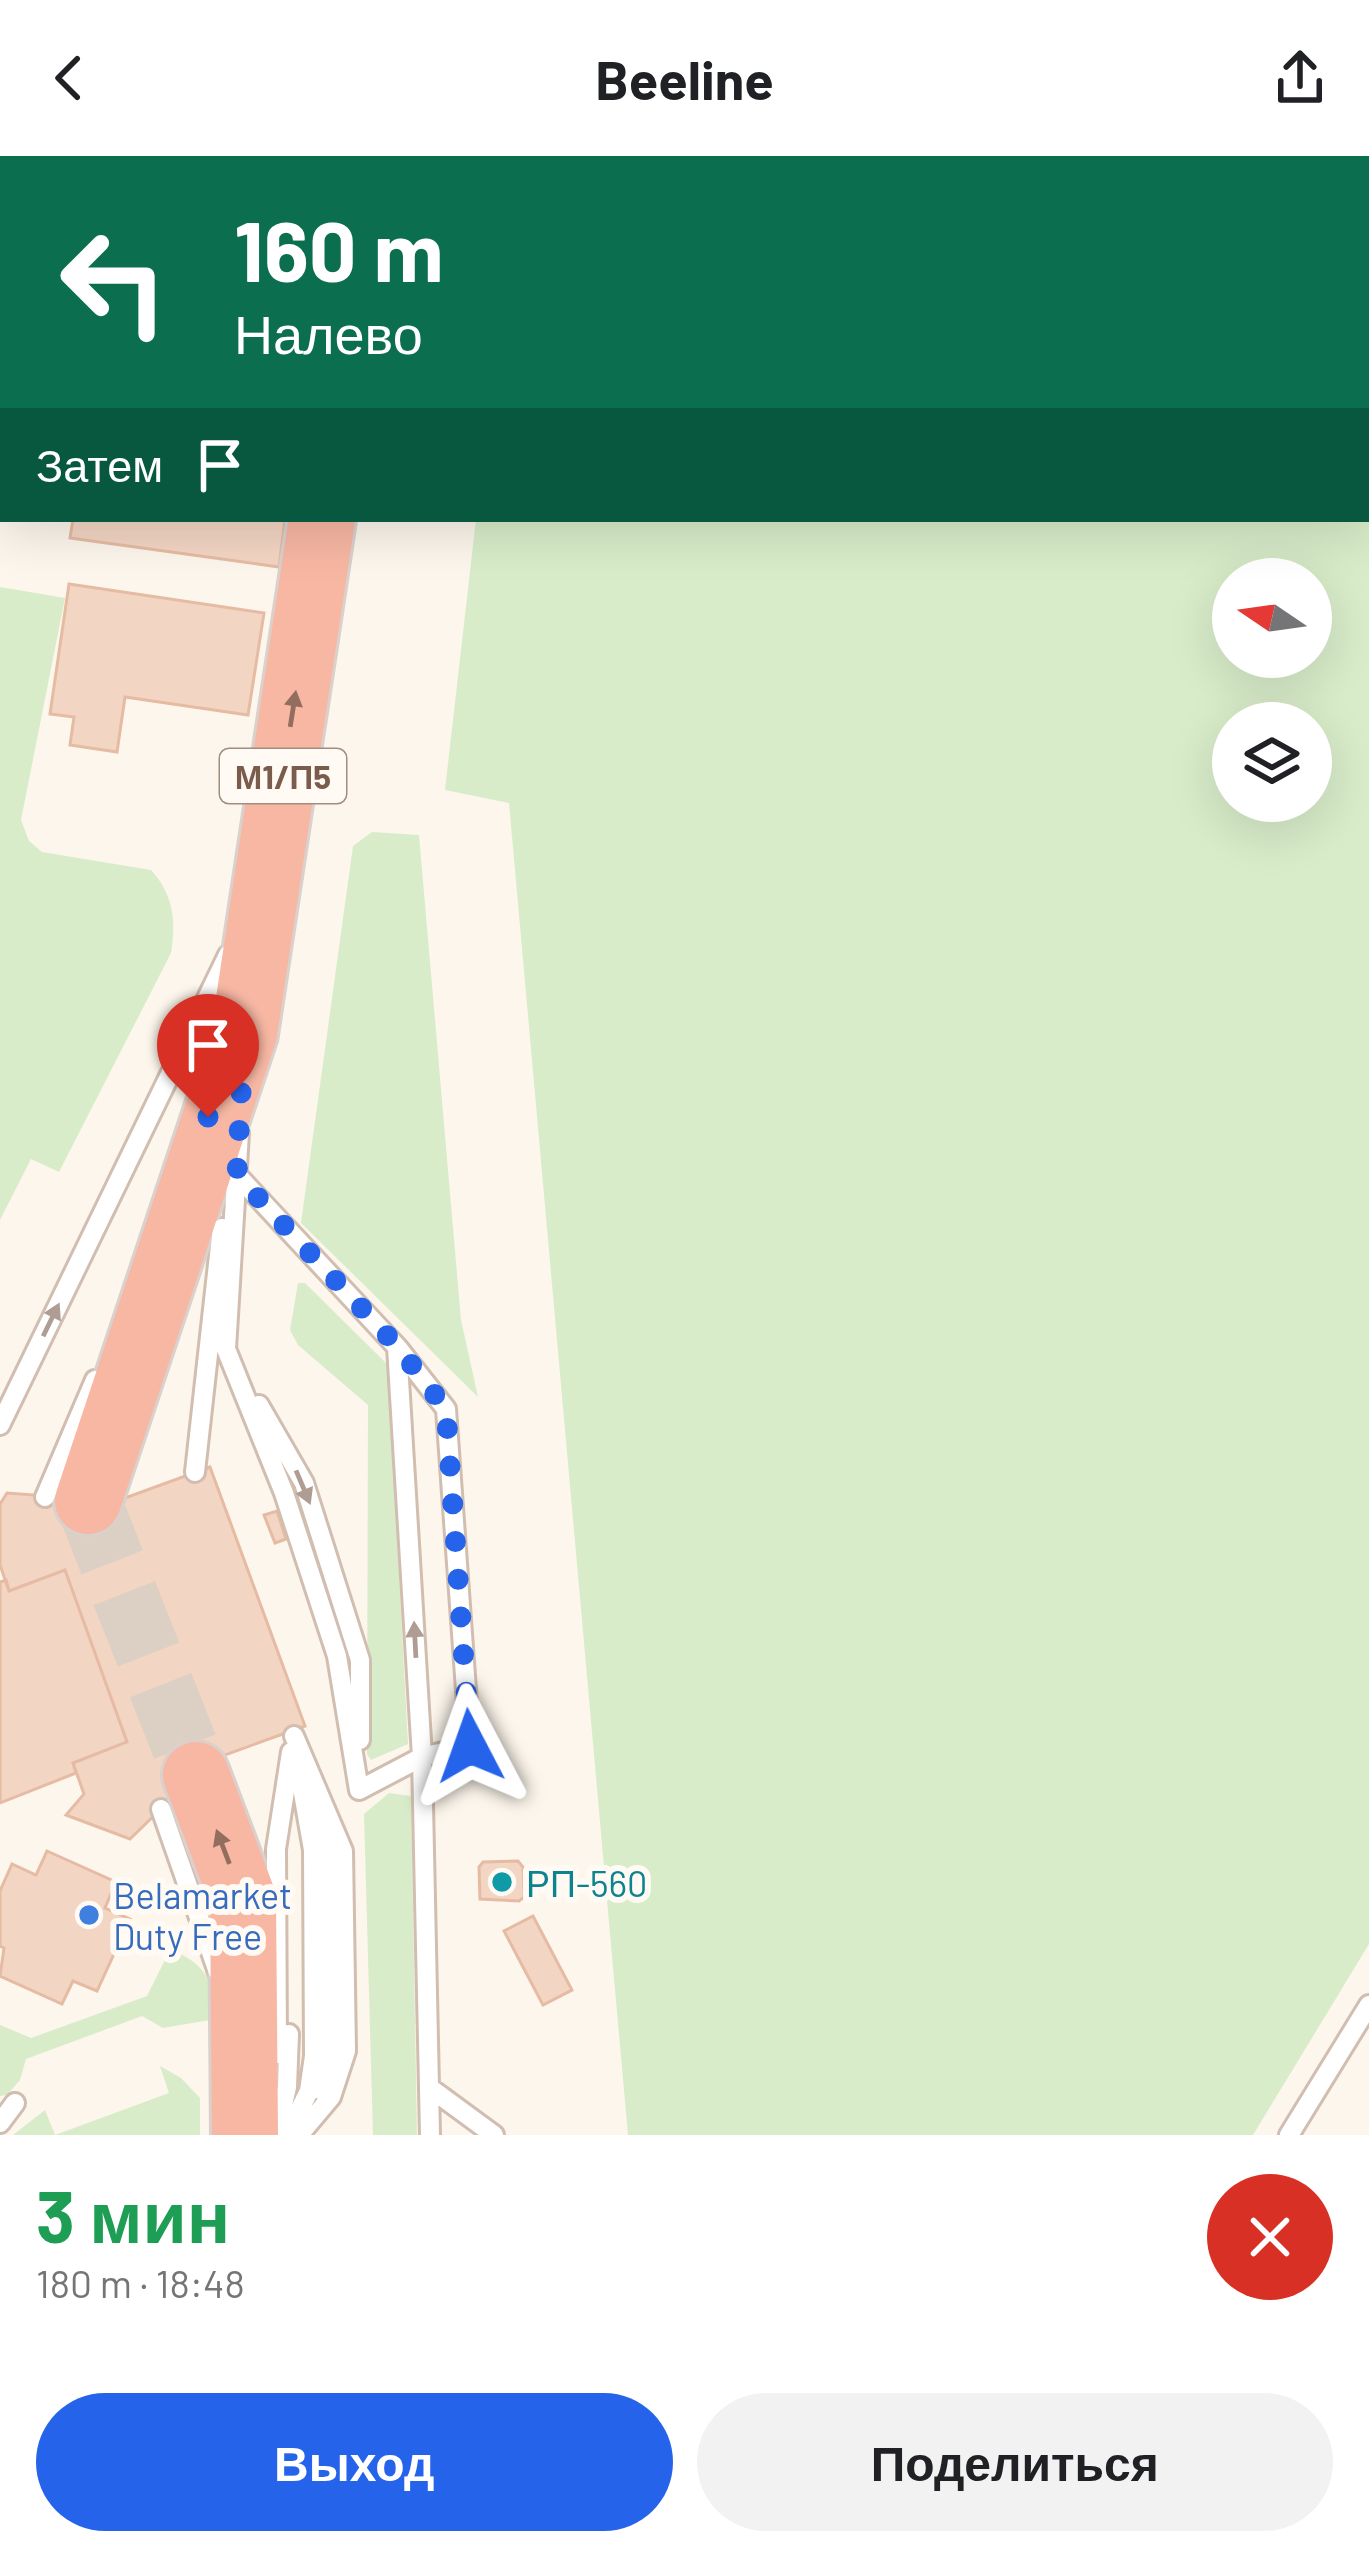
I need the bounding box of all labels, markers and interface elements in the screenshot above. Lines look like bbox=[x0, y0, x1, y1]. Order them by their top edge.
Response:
icon: back bbox=[36, 45, 102, 111]
icon: share bbox=[1267, 45, 1333, 111]
text: Beeline bbox=[595, 46, 774, 111]
text: 160 m bbox=[234, 198, 444, 299]
icon: left bbox=[36, 204, 192, 360]
text: Налево bbox=[234, 300, 423, 365]
icon: arrive bbox=[187, 432, 253, 498]
text: Затем bbox=[36, 437, 163, 491]
north arrow bbox=[1212, 558, 1332, 678]
map controls bbox=[1212, 558, 1332, 822]
one-way arrow bbox=[284, 690, 303, 728]
button: layers bbox=[1212, 702, 1332, 822]
road number: М1/П5 bbox=[220, 749, 346, 803]
pin bbox=[157, 994, 259, 1117]
icon: arrive bbox=[175, 1012, 241, 1078]
one-way arrow bbox=[41, 1302, 61, 1337]
one-way arrow bbox=[294, 1470, 314, 1505]
one-way arrow bbox=[405, 1620, 424, 1658]
position arrow bbox=[407, 1683, 533, 1809]
one-way arrow bbox=[213, 1829, 232, 1865]
place label: РП-560 bbox=[526, 1861, 647, 1904]
marker: РП-560 bbox=[489, 1869, 515, 1895]
place label: Belamarket Duty Free bbox=[113, 1873, 292, 1957]
marker: Belamarket Duty Free bbox=[76, 1902, 102, 1928]
text: 3 мин bbox=[36, 2171, 230, 2257]
button: close bbox=[1207, 2174, 1333, 2300]
text: 180 m · 18:48 bbox=[36, 2259, 245, 2306]
button: Выход bbox=[36, 2393, 673, 2531]
button: Поделиться bbox=[697, 2393, 1333, 2531]

